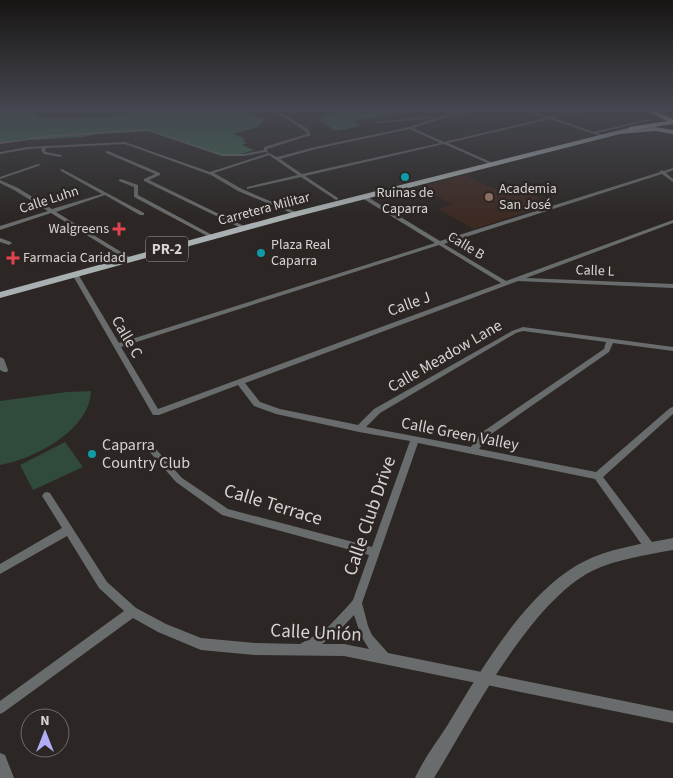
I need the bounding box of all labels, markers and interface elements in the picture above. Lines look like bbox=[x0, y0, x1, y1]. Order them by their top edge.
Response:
marker: Ruinas de Caparra bbox=[399, 171, 411, 183]
place label: Academia San José bbox=[499, 179, 557, 215]
street label: Calle Luhn bbox=[17, 181, 81, 219]
place label: Ruinas de Caparra bbox=[376, 183, 434, 219]
street label: Carretera Militar bbox=[216, 187, 312, 231]
marker: Academia San José bbox=[483, 191, 495, 203]
place label: Walgreens bbox=[48, 219, 109, 239]
marker: Walgreens bbox=[113, 223, 125, 235]
street label: Calle B bbox=[444, 227, 488, 265]
place label: Plaza Real Caparra bbox=[271, 235, 331, 271]
road number: PR-2 bbox=[146, 236, 188, 262]
marker: Plaza Real Caparra bbox=[255, 247, 267, 259]
place label: Farmacia Caridad bbox=[23, 248, 126, 268]
marker: Farmacia Caridad bbox=[7, 252, 19, 264]
street label: Calle L bbox=[575, 260, 615, 282]
street label: Calle J bbox=[384, 286, 434, 322]
street label: Calle C bbox=[106, 312, 148, 362]
street label: Calle Meadow Lane bbox=[384, 314, 506, 398]
street label: Calle Green Valley bbox=[399, 412, 521, 456]
place label: Caparra Country Club bbox=[102, 434, 190, 474]
marker: Caparra Country Club bbox=[86, 448, 98, 460]
street label: Calle Club Drive bbox=[337, 453, 403, 579]
street label: Calle Terrace bbox=[220, 477, 326, 533]
street label: Calle Unión bbox=[270, 617, 362, 649]
north arrow bbox=[20, 708, 70, 758]
text: N bbox=[40, 711, 50, 731]

